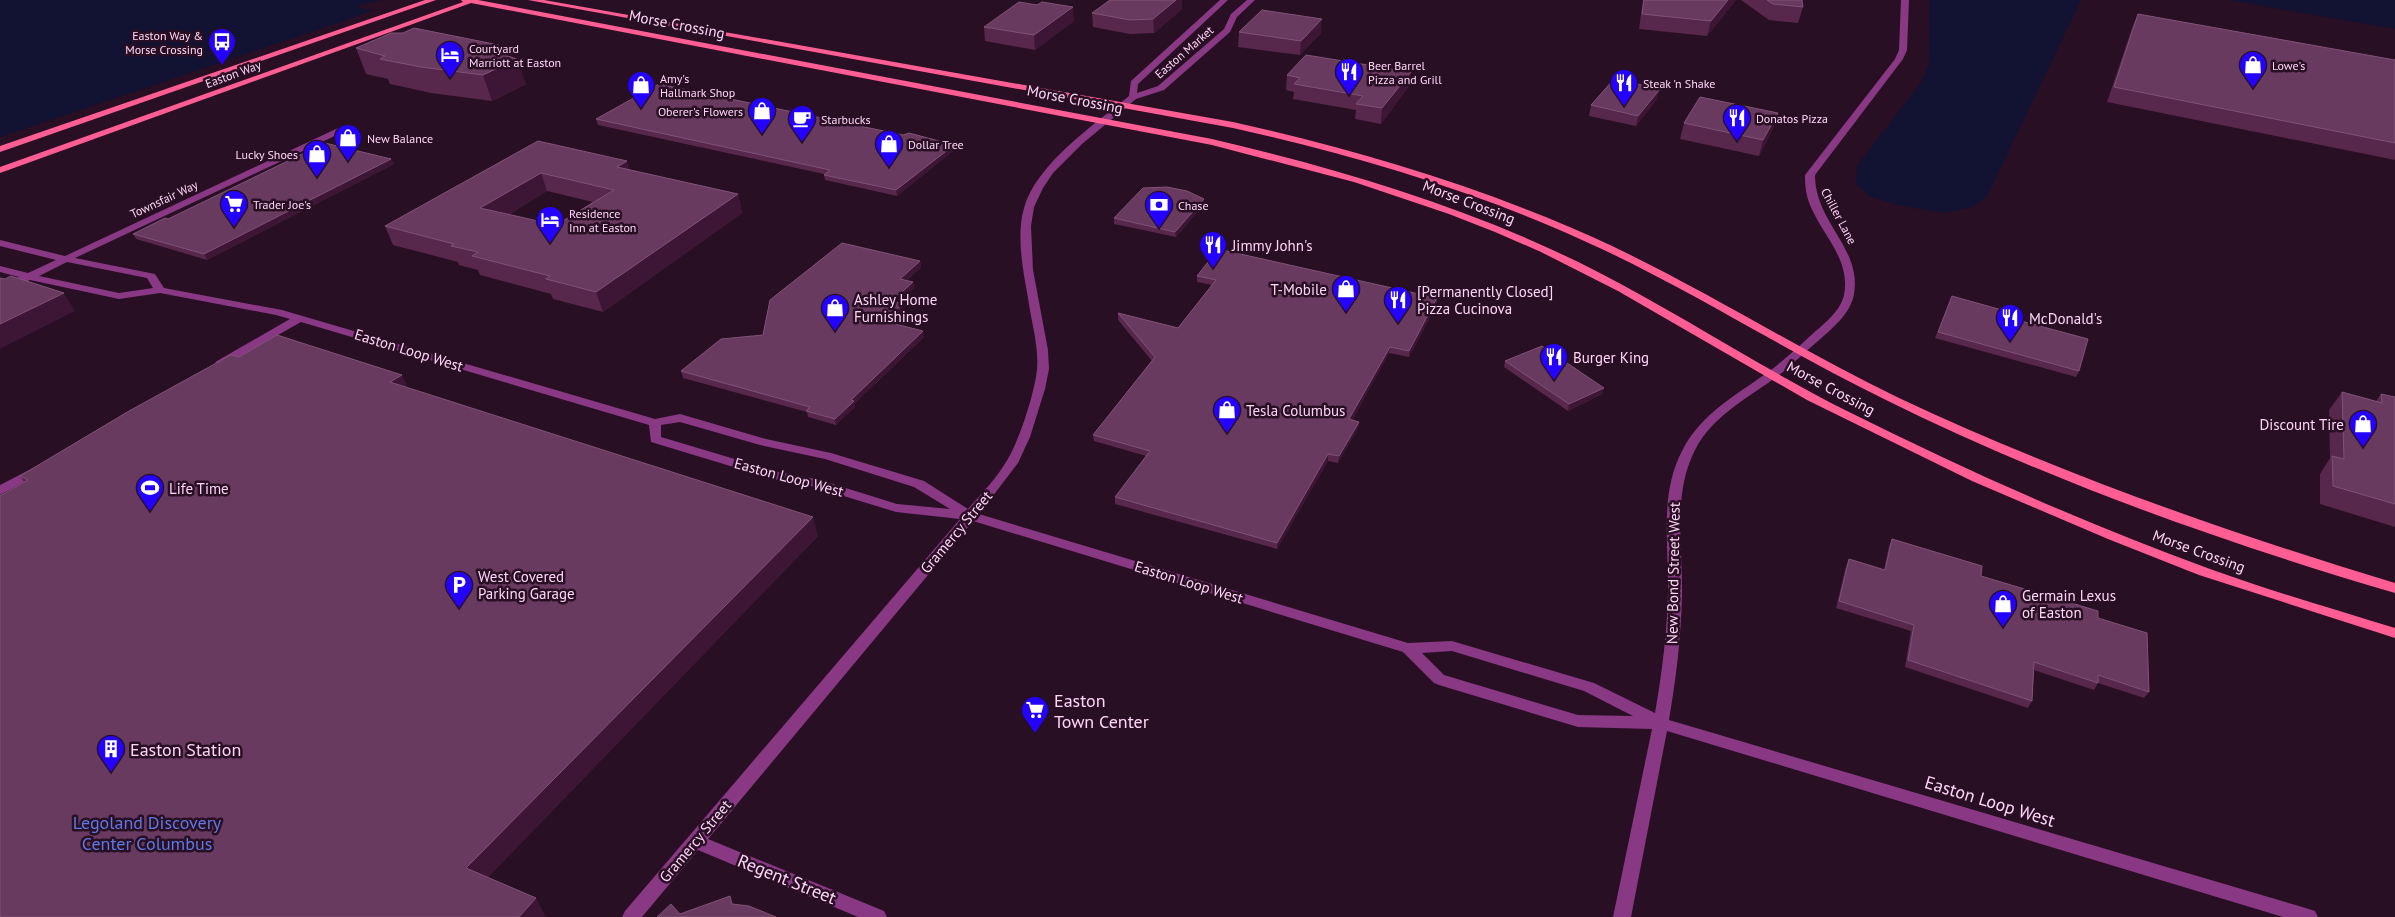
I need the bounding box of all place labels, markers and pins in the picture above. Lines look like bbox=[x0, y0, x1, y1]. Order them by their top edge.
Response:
bus stop icon: Easton Way & Morse Crossing bbox=[207, 27, 237, 66]
place label: Easton Way & Morse Crossing bbox=[125, 28, 203, 57]
hotel icon: Courtyard Marriott at Easton bbox=[435, 40, 465, 79]
place label: Courtyard Marriott at Easton bbox=[469, 41, 561, 70]
shop icon: Lowe's bbox=[2238, 50, 2268, 89]
restaurant icon: Beer Barrel Pizza and Grill bbox=[1334, 57, 1364, 96]
place label: Beer Barrel Pizza and Grill bbox=[1368, 58, 1442, 87]
place label: Lowe's bbox=[2272, 58, 2305, 73]
restaurant icon: Steak 'n Shake bbox=[1609, 68, 1639, 107]
shop icon: Amy's Hallmark Shop bbox=[626, 70, 656, 109]
place label: Amy's Hallmark Shop bbox=[660, 71, 735, 100]
place label: Steak 'n Shake bbox=[1643, 76, 1715, 91]
shop icon: Oberer's Flowers bbox=[747, 96, 777, 135]
restaurant icon: Donatos Pizza bbox=[1722, 103, 1752, 142]
place label: Oberer's Flowers bbox=[658, 104, 743, 119]
cafe icon: Starbucks bbox=[787, 104, 817, 143]
place label: Donatos Pizza bbox=[1756, 111, 1828, 126]
place label: Starbucks bbox=[821, 112, 871, 127]
shop icon: New Balance bbox=[333, 123, 363, 162]
shop icon: Dollar Tree bbox=[874, 129, 904, 168]
place label: New Balance bbox=[367, 131, 433, 146]
place label: Dollar Tree bbox=[908, 137, 964, 152]
shop icon: Lucky Shoes bbox=[302, 139, 332, 178]
place label: Lucky Shoes bbox=[236, 147, 298, 162]
supermarket icon: Trader Joe's bbox=[219, 189, 249, 228]
bank icon: Chase bbox=[1144, 190, 1174, 229]
place label: Trader Joe's bbox=[253, 197, 311, 212]
place label: Chase bbox=[1178, 198, 1209, 213]
hotel icon: Residence Inn at Easton bbox=[535, 205, 565, 244]
place label: Residence Inn at Easton bbox=[569, 206, 636, 235]
restaurant icon: Jimmy John's bbox=[1198, 230, 1228, 269]
place label: Jimmy John's bbox=[1231, 236, 1313, 255]
shop icon: T-Mobile bbox=[1331, 274, 1361, 313]
place label: T-Mobile bbox=[1271, 280, 1327, 299]
place label: [Permanently Closed] Pizza Cucinova bbox=[1417, 282, 1553, 318]
restaurant icon: [Permanently Closed] Pizza Cucinova bbox=[1383, 285, 1413, 324]
place label: Ashley Home Furnishings bbox=[854, 290, 937, 326]
shop icon: Ashley Home Furnishings bbox=[820, 293, 850, 332]
restaurant icon: McDonald's bbox=[1995, 303, 2025, 342]
place label: McDonald's bbox=[2029, 309, 2102, 328]
restaurant icon: Burger King bbox=[1539, 342, 1569, 381]
place label: Burger King bbox=[1573, 348, 1649, 367]
shop icon: Tesla Columbus bbox=[1212, 395, 1242, 434]
place label: Tesla Columbus bbox=[1246, 401, 1345, 420]
shop icon: Discount Tire bbox=[2348, 409, 2378, 448]
place label: Discount Tire bbox=[2259, 415, 2344, 434]
sports icon: Life Time bbox=[135, 473, 165, 512]
place label: Life Time bbox=[169, 479, 229, 498]
place label: West Covered Parking Garage bbox=[478, 567, 575, 603]
parking icon: West Covered Parking Garage bbox=[444, 570, 474, 609]
place label: Germain Lexus of Easton bbox=[2022, 586, 2116, 622]
shop icon: Germain Lexus of Easton bbox=[1988, 589, 2018, 628]
place label: Easton Town Center bbox=[1054, 689, 1149, 733]
supermarket icon: Easton Town Center bbox=[1020, 695, 1050, 734]
building icon: Easton Station bbox=[96, 734, 126, 773]
place label: Easton Station bbox=[130, 738, 241, 761]

